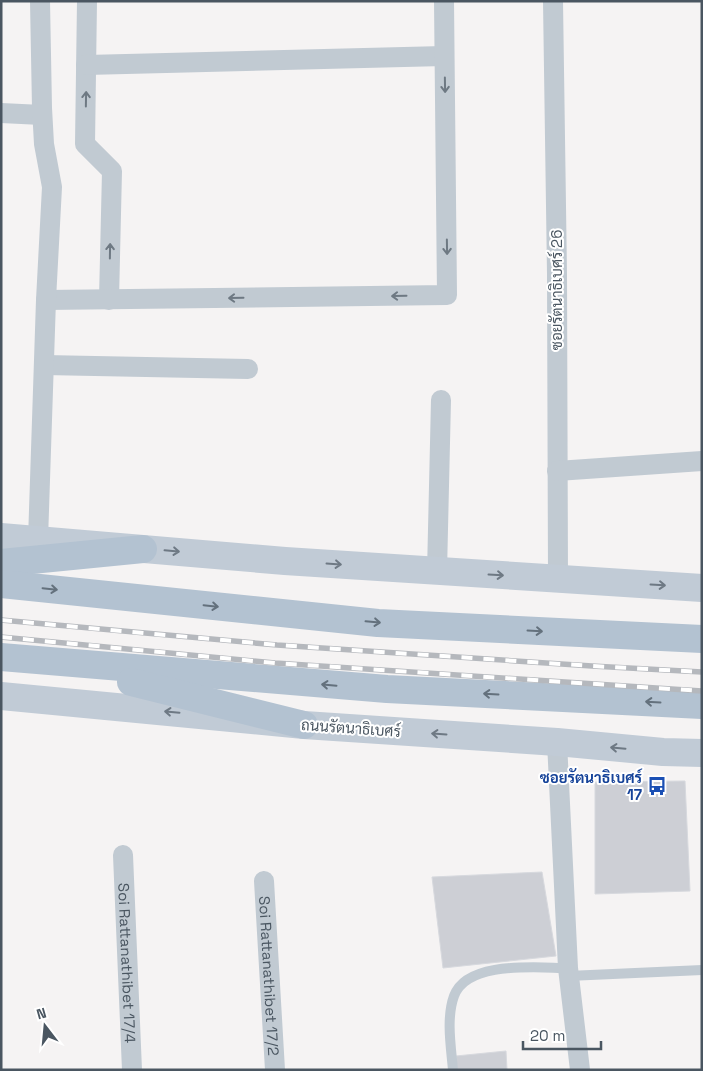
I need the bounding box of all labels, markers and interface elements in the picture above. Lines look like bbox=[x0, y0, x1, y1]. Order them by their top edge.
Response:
one-way arrow bbox=[440, 77, 449, 93]
one-way arrow bbox=[81, 92, 91, 108]
street label: ซอยรัตนาธิเบศร์ 26 bbox=[547, 230, 566, 350]
one-way arrow bbox=[442, 239, 452, 255]
one-way arrow bbox=[105, 243, 115, 260]
one-way arrow bbox=[391, 291, 407, 300]
one-way arrow bbox=[228, 293, 244, 303]
one-way arrow bbox=[164, 547, 180, 556]
one-way arrow bbox=[326, 560, 342, 569]
one-way arrow bbox=[488, 571, 504, 580]
one-way arrow bbox=[650, 581, 666, 590]
one-way arrow bbox=[41, 584, 57, 594]
one-way arrow bbox=[203, 601, 219, 611]
one-way arrow bbox=[365, 617, 381, 627]
one-way arrow bbox=[527, 626, 543, 635]
one-way arrow bbox=[321, 680, 337, 689]
one-way arrow bbox=[483, 690, 499, 699]
one-way arrow bbox=[645, 698, 661, 707]
one-way arrow bbox=[164, 708, 180, 717]
street label: ถนนรัตนาธิเบศร์ bbox=[301, 715, 401, 741]
one-way arrow bbox=[431, 729, 447, 739]
one-way arrow bbox=[610, 743, 626, 753]
place label: ซอยรัตนาธิเบศร์ 17 bbox=[540, 768, 643, 804]
bus stop icon: ซอยรัตนาธิเบศร์ 17 bbox=[646, 775, 668, 797]
street label: Soi Rattanathibet 17/4 bbox=[115, 882, 140, 1043]
street label: Soi Rattanathibet 17/2 bbox=[255, 895, 284, 1056]
north arrow bbox=[20, 1001, 70, 1051]
text: N bbox=[34, 1004, 48, 1023]
scale bar bbox=[523, 1018, 600, 1050]
text: 20 m bbox=[530, 1026, 565, 1045]

